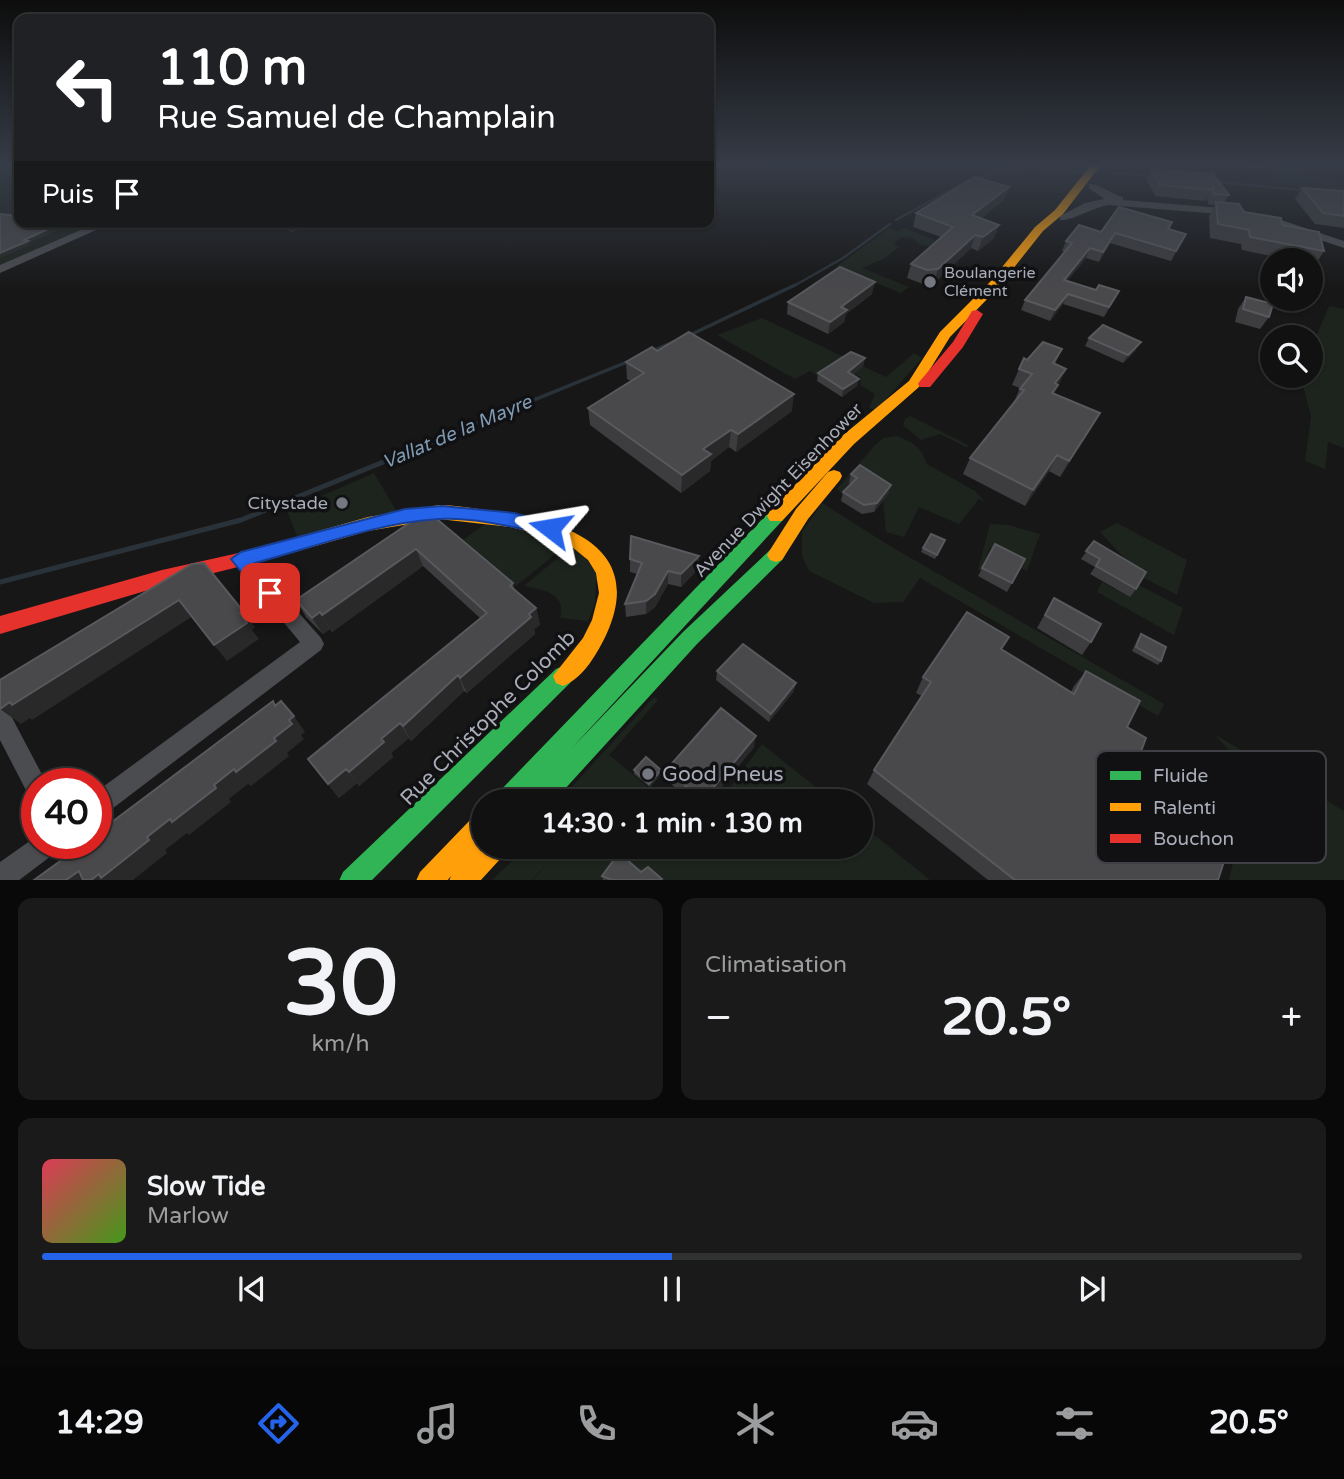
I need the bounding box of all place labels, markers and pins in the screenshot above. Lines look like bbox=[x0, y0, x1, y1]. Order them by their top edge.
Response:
place label: Boulangerie Clément bbox=[944, 263, 1036, 301]
marker: Boulangerie Clément bbox=[922, 274, 938, 290]
place label: Citystade bbox=[247, 492, 328, 514]
marker: Citystade bbox=[334, 495, 350, 511]
pin bbox=[240, 563, 300, 623]
place label: Good Pneus bbox=[662, 762, 784, 787]
marker: Good Pneus bbox=[640, 766, 656, 782]

